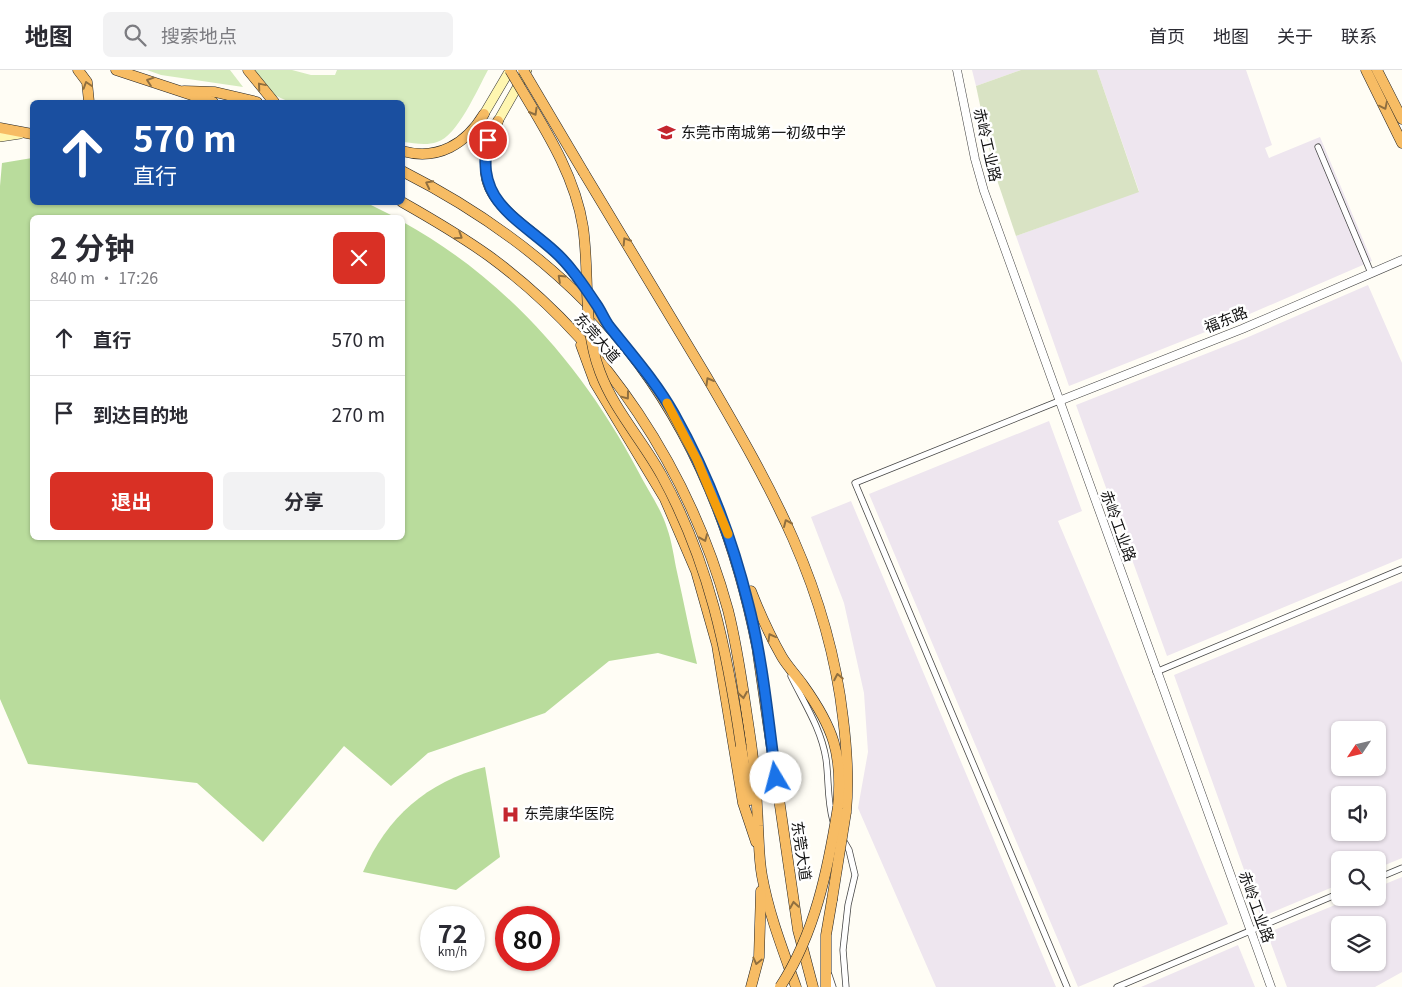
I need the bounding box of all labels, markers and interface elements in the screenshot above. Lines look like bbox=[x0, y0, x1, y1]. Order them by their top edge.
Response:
search box bbox=[103, 12, 453, 57]
text: 地图 bbox=[25, 17, 73, 52]
icon: search bbox=[121, 21, 149, 49]
text: 搜索地点 bbox=[161, 21, 237, 48]
text: 首页 bbox=[1149, 22, 1185, 48]
text: 地图 bbox=[1213, 22, 1249, 48]
text: 关于 bbox=[1277, 22, 1313, 48]
text: 联系 bbox=[1341, 22, 1377, 48]
one-way arrow bbox=[146, 77, 155, 87]
one-way arrow bbox=[83, 81, 93, 90]
one-way arrow bbox=[259, 83, 267, 92]
one-way arrow bbox=[1378, 101, 1388, 110]
street label: 赤岭工业路 bbox=[970, 106, 1007, 184]
one-way arrow bbox=[528, 107, 538, 116]
text: 570 m bbox=[133, 111, 237, 162]
pin bbox=[467, 119, 509, 161]
icon: ahead bbox=[50, 120, 115, 185]
place label: 东莞市南城第一初级中学 bbox=[681, 121, 846, 142]
school or university icon: 东莞市南城第一初级中学 bbox=[657, 123, 677, 143]
icon: arrive bbox=[474, 126, 502, 154]
text: 直行 bbox=[133, 158, 177, 190]
one-way arrow bbox=[425, 180, 434, 190]
text: 2 分钟 bbox=[50, 224, 135, 268]
one-way arrow bbox=[453, 230, 463, 239]
button: close bbox=[333, 232, 385, 284]
one-way arrow bbox=[623, 238, 633, 247]
text: 840 m · 17:26 bbox=[50, 265, 158, 289]
one-way arrow bbox=[557, 275, 566, 284]
street label: 福东路 bbox=[1201, 300, 1250, 337]
street label: 东莞大道 bbox=[571, 307, 626, 367]
icon: ahead bbox=[50, 324, 78, 352]
text: 直行 bbox=[93, 325, 131, 352]
text: 570 m bbox=[332, 325, 385, 352]
one-way arrow bbox=[705, 378, 715, 387]
one-way arrow bbox=[621, 390, 629, 399]
icon: arrive bbox=[50, 399, 78, 427]
text: 到达目的地 bbox=[93, 400, 188, 427]
text: 270 m bbox=[332, 400, 385, 427]
button: 退出 bbox=[50, 472, 213, 530]
button: 分享 bbox=[223, 472, 385, 530]
street label: 赤岭工业路 bbox=[1097, 487, 1142, 564]
one-way arrow bbox=[783, 519, 794, 528]
one-way arrow bbox=[698, 533, 708, 542]
one-way arrow bbox=[767, 633, 777, 642]
one-way arrow bbox=[833, 673, 843, 682]
one-way arrow bbox=[738, 691, 748, 700]
north arrow bbox=[1331, 721, 1386, 776]
map controls bbox=[1331, 721, 1386, 971]
position arrow bbox=[749, 751, 801, 803]
button: sound bbox=[1331, 786, 1386, 841]
place label: 东莞康华医院 bbox=[524, 802, 614, 823]
hospital icon: 东莞康华医院 bbox=[500, 804, 520, 824]
street label: 东莞大道 bbox=[788, 820, 817, 882]
button: search bbox=[1331, 851, 1386, 906]
street label: 赤岭工业路 bbox=[1235, 868, 1280, 945]
one-way arrow bbox=[790, 901, 800, 910]
speed limit sign: 80 bbox=[495, 906, 560, 971]
text: 72 bbox=[438, 914, 467, 950]
button: layers bbox=[1331, 916, 1386, 971]
text: km/h bbox=[438, 942, 467, 959]
one-way arrow bbox=[752, 957, 763, 966]

